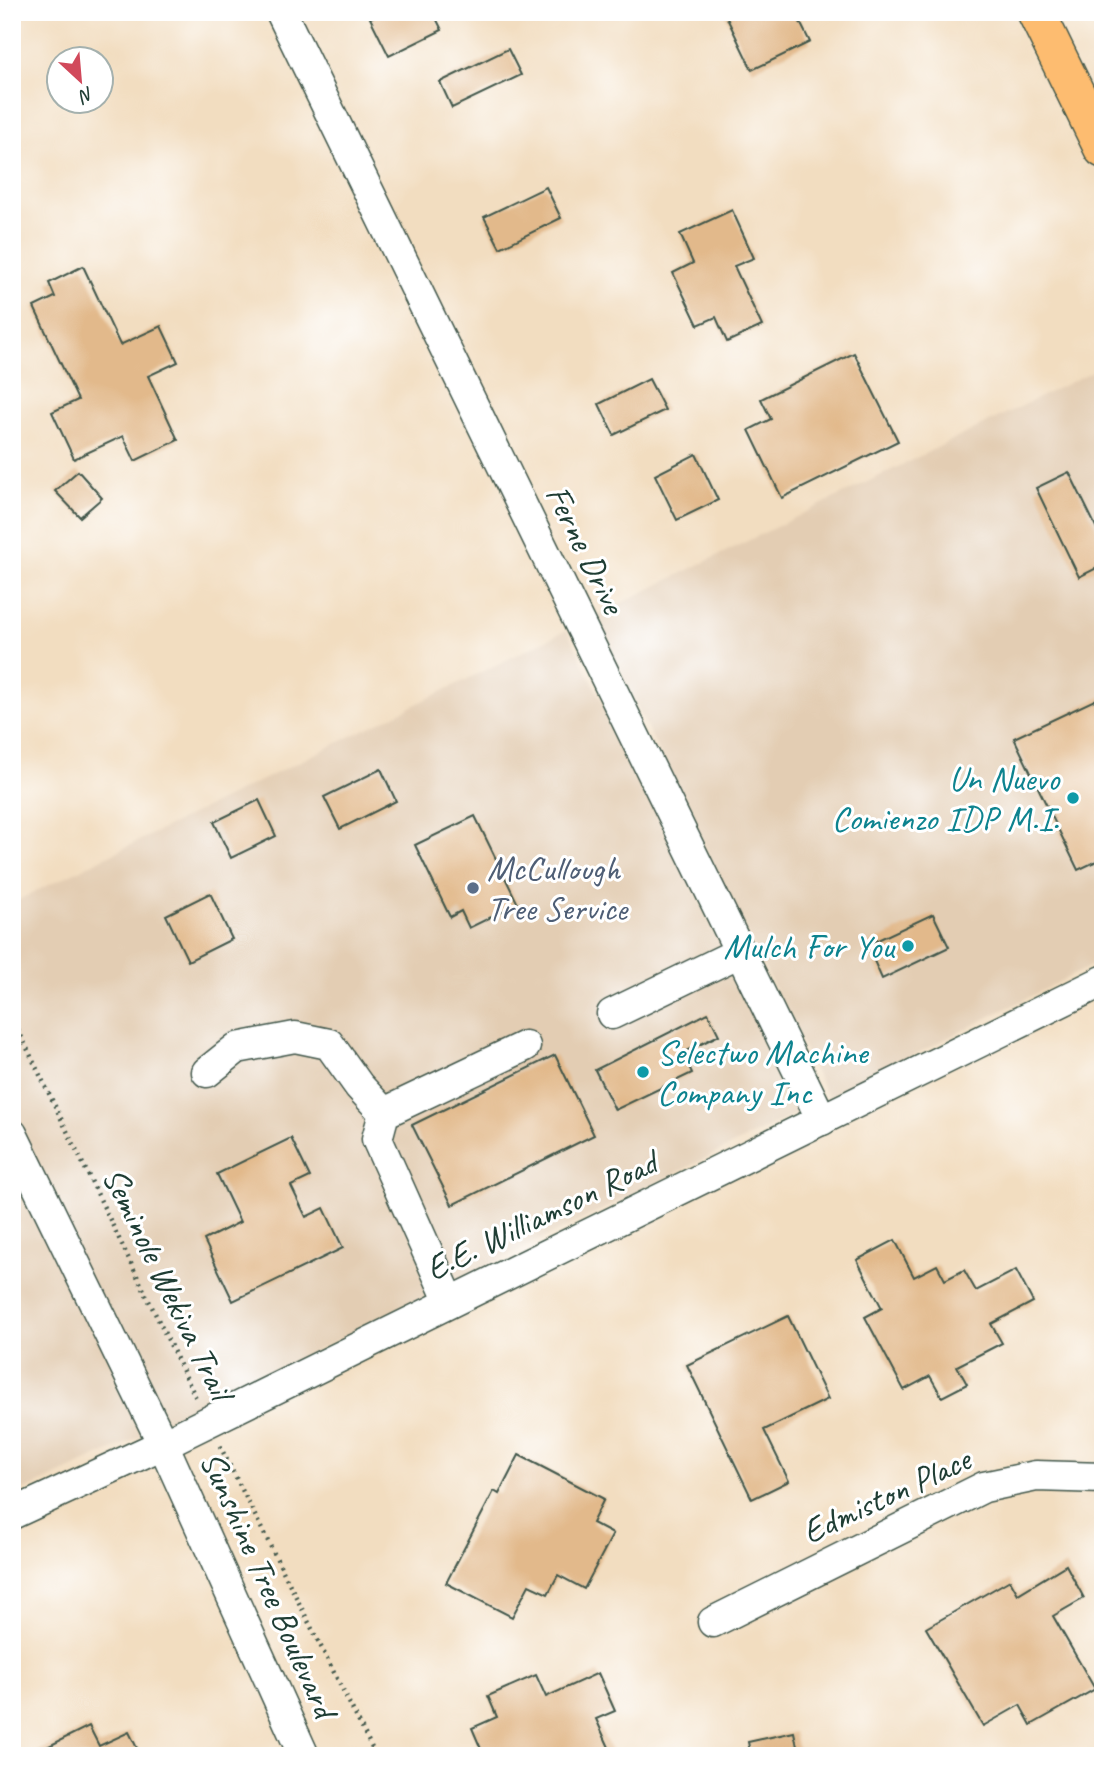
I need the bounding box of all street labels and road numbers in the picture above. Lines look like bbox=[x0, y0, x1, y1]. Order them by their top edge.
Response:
street label: Ferne Drive bbox=[535, 478, 637, 623]
street label: E.E. Williamson Road bbox=[418, 1138, 669, 1291]
street label: Seminole Wekiva Trail bbox=[92, 1160, 246, 1412]
street label: Edmiston Place bbox=[795, 1436, 980, 1554]
street label: Sunshine Tree Boulevard bbox=[190, 1444, 349, 1729]

